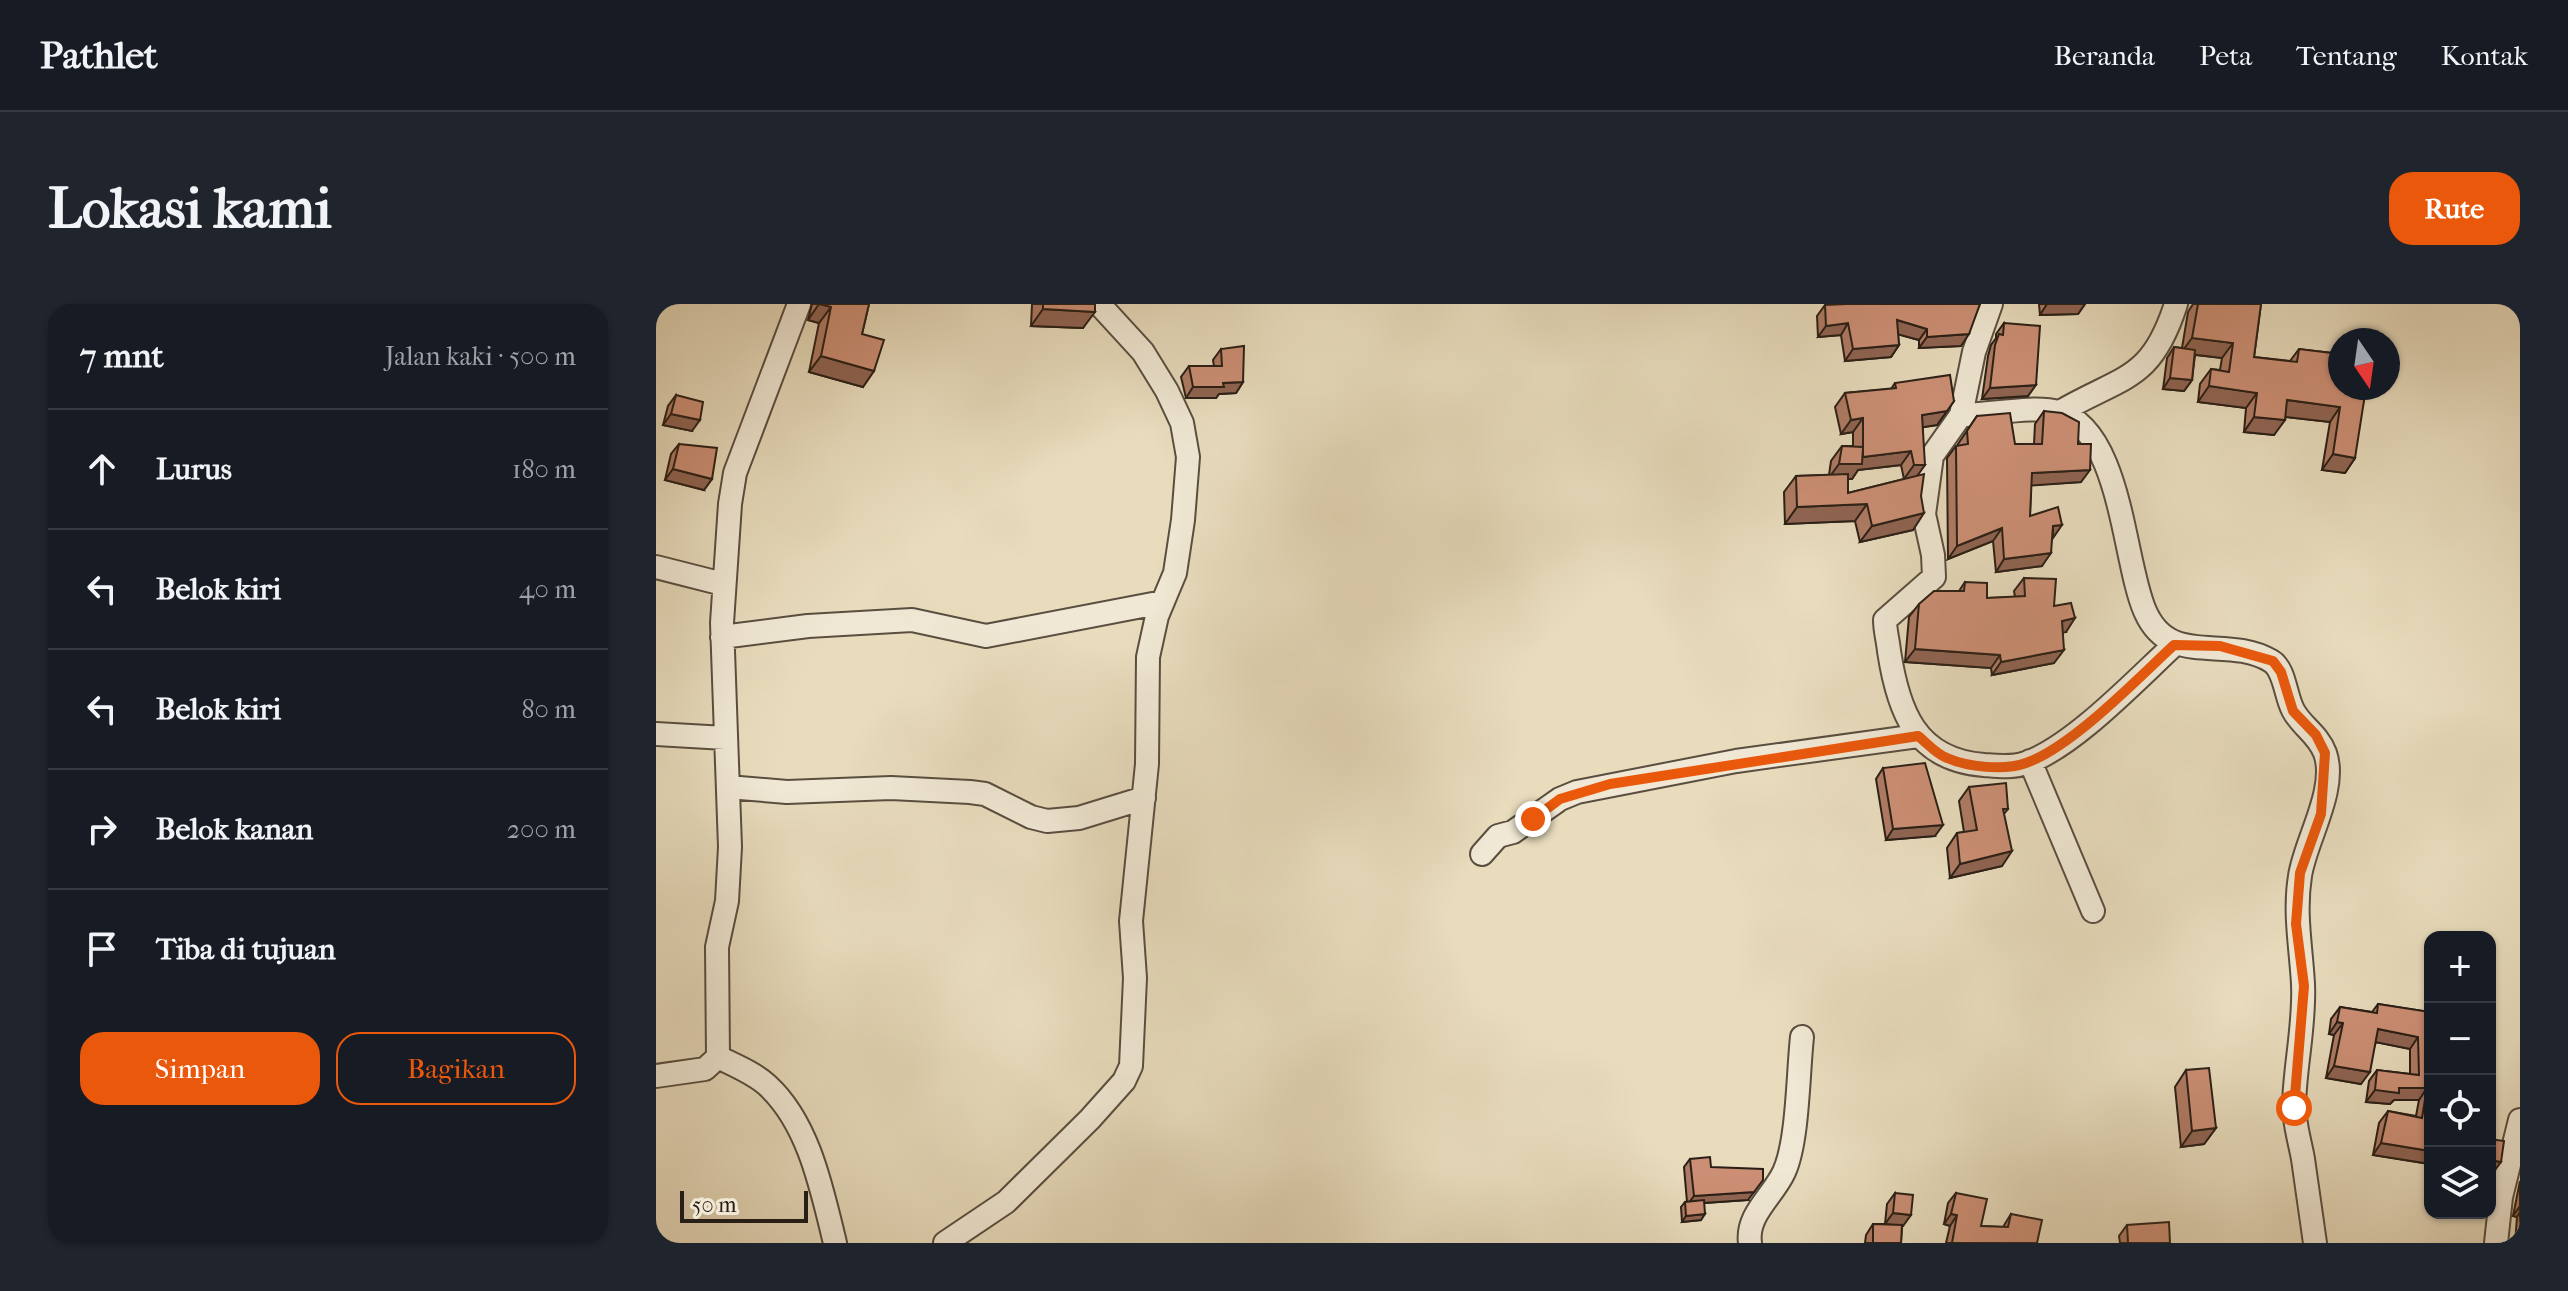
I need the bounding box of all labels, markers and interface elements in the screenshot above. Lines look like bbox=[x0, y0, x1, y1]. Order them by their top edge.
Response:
text: Pathlet bbox=[40, 33, 158, 78]
text: Beranda bbox=[2054, 39, 2155, 72]
text: Peta bbox=[2199, 39, 2252, 72]
text: Tentang bbox=[2296, 39, 2397, 72]
text: Kontak bbox=[2441, 39, 2528, 72]
button: Rute bbox=[2389, 172, 2520, 245]
text: Lokasi kami bbox=[48, 176, 332, 241]
north arrow bbox=[2328, 328, 2400, 400]
text: 7 mnt bbox=[80, 336, 164, 376]
text: Jalan kaki · 500 m bbox=[385, 341, 576, 372]
icon: ahead bbox=[80, 447, 124, 491]
text: Lurus bbox=[156, 452, 232, 487]
text: 180 m bbox=[512, 454, 576, 485]
icon: left bbox=[80, 567, 124, 611]
text: Belok kiri bbox=[156, 572, 281, 607]
text: 40 m bbox=[519, 574, 576, 605]
icon: left bbox=[80, 687, 124, 731]
text: Belok kiri bbox=[156, 692, 281, 727]
text: 80 m bbox=[521, 694, 576, 725]
route end bbox=[1515, 801, 1551, 837]
icon: right bbox=[80, 807, 124, 851]
text: Belok kanan bbox=[156, 812, 313, 847]
text: 200 m bbox=[507, 814, 576, 845]
icon: arrive bbox=[80, 927, 124, 971]
map controls bbox=[2424, 931, 2496, 1219]
button: + bbox=[2424, 931, 2496, 1003]
text: Tiba di tujuan bbox=[156, 932, 336, 967]
button: − bbox=[2424, 1003, 2496, 1075]
button: Simpan bbox=[80, 1032, 320, 1105]
button: Bagikan bbox=[336, 1032, 576, 1105]
button: locate bbox=[2424, 1075, 2496, 1147]
route start bbox=[2276, 1090, 2312, 1126]
button: layers bbox=[2424, 1147, 2496, 1219]
scale bar bbox=[680, 1187, 808, 1223]
text: 50 m bbox=[692, 1192, 737, 1218]

